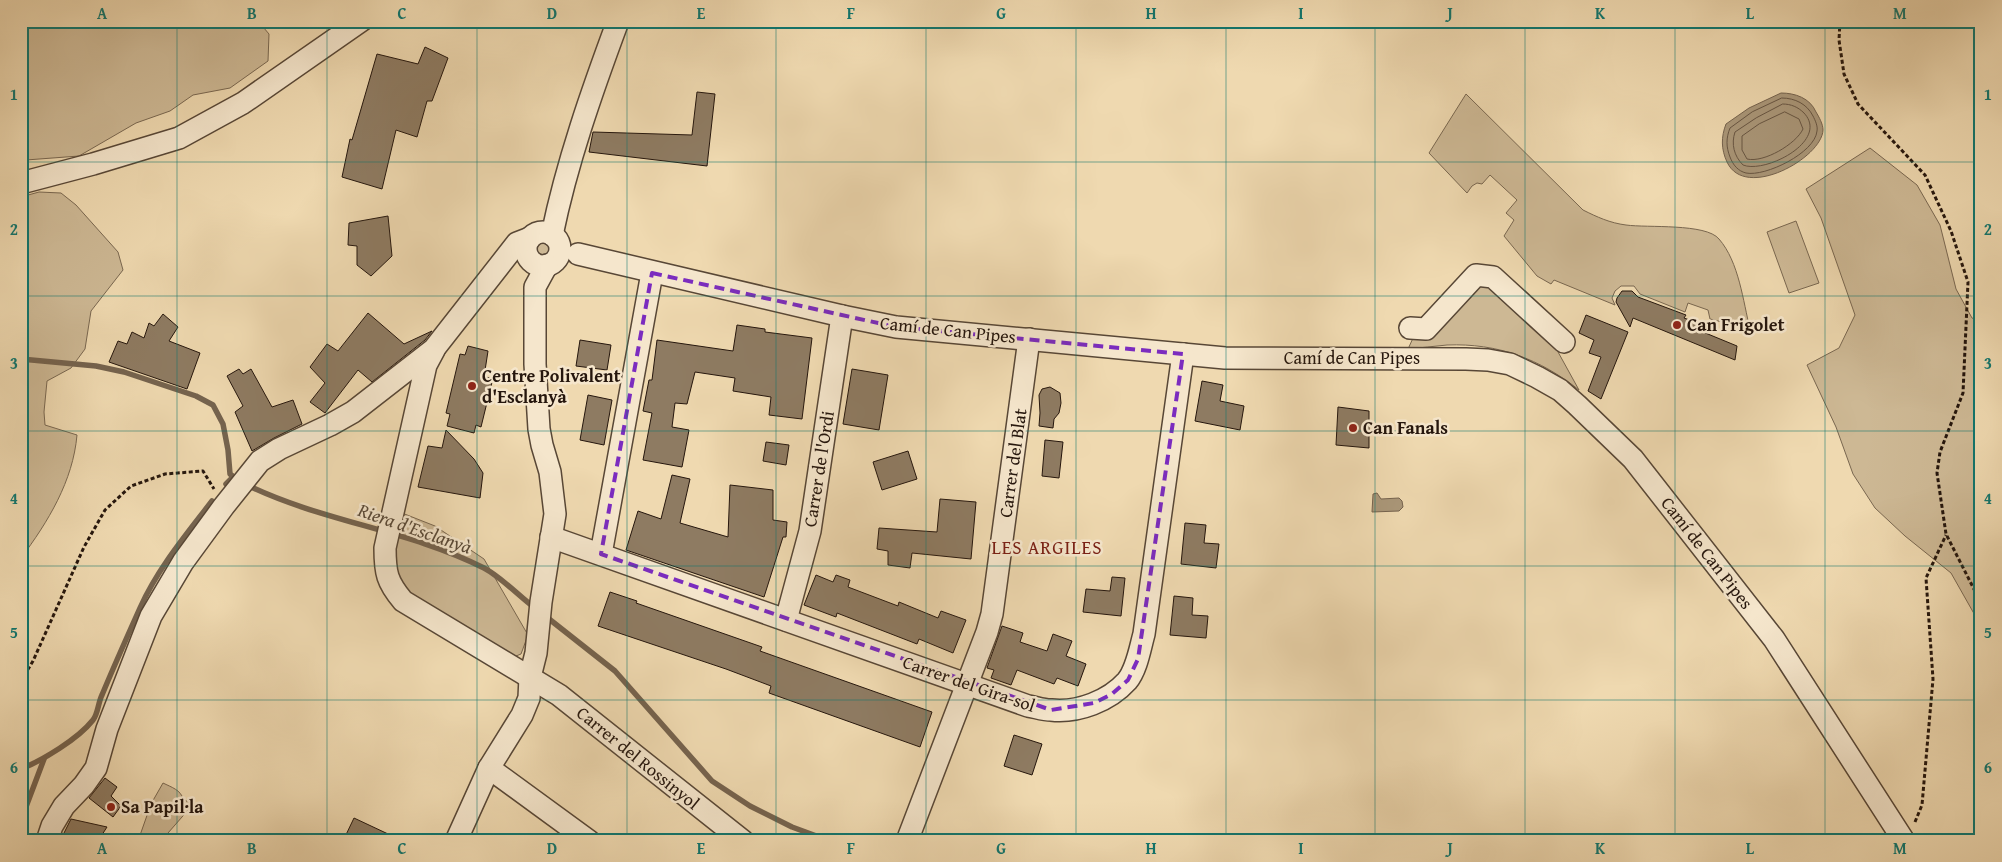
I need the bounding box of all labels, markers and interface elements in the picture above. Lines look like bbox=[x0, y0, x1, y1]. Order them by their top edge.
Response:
text: A bbox=[97, 1, 108, 25]
text: B bbox=[247, 1, 257, 25]
text: C bbox=[397, 1, 407, 25]
text: D bbox=[547, 1, 557, 25]
text: E bbox=[697, 1, 706, 25]
text: F bbox=[847, 1, 855, 25]
text: G bbox=[996, 1, 1006, 25]
text: H bbox=[1145, 1, 1157, 25]
text: I bbox=[1298, 1, 1304, 25]
text: J bbox=[1444, 1, 1453, 25]
text: K bbox=[1595, 1, 1606, 25]
text: L bbox=[1746, 1, 1755, 25]
text: M bbox=[1893, 1, 1907, 25]
text: 1 bbox=[10, 82, 18, 106]
text: 1 bbox=[1984, 82, 1992, 106]
text: 2 bbox=[10, 217, 18, 241]
text: 2 bbox=[1984, 217, 1992, 241]
street label: Camí de Can Pipes bbox=[879, 309, 1017, 350]
place label: Can Frigolet bbox=[1687, 311, 1785, 338]
marker: Can Frigolet bbox=[1671, 319, 1683, 331]
street label: Camí de Can Pipes bbox=[1284, 344, 1420, 371]
text: 3 bbox=[10, 351, 18, 375]
text: 3 bbox=[1984, 351, 1992, 375]
place label: Centre Polivalent d'Esclanyà bbox=[482, 362, 621, 410]
marker: Centre Polivalent d'Esclanyà bbox=[466, 380, 478, 392]
street label: Carrer del Blat bbox=[991, 406, 1034, 519]
street label: Carrer de l'Ordi bbox=[796, 409, 841, 529]
place label: Can Fanals bbox=[1363, 414, 1448, 441]
marker: Can Fanals bbox=[1347, 422, 1359, 434]
text: 4 bbox=[10, 486, 18, 510]
text: 4 bbox=[1984, 486, 1992, 510]
street label: Camí de Can Pipes bbox=[1655, 491, 1760, 615]
water label: Riera d'Esclanyà bbox=[353, 495, 476, 561]
district label: LES ARGILES bbox=[992, 533, 1102, 561]
text: 5 bbox=[10, 620, 18, 644]
text: 5 bbox=[1984, 620, 1992, 644]
street label: Carrer del Gira-sol bbox=[899, 648, 1039, 719]
street label: Carrer del Rossinyol bbox=[571, 699, 706, 816]
text: 6 bbox=[10, 755, 18, 779]
text: 6 bbox=[1984, 755, 1992, 779]
place label: Sa Papil·la bbox=[121, 793, 204, 820]
marker: Sa Papil·la bbox=[105, 801, 117, 813]
text: A bbox=[97, 836, 108, 860]
text: B bbox=[247, 836, 257, 860]
text: C bbox=[397, 836, 407, 860]
text: D bbox=[547, 836, 557, 860]
text: E bbox=[697, 836, 706, 860]
text: F bbox=[847, 836, 855, 860]
text: G bbox=[996, 836, 1006, 860]
text: H bbox=[1145, 836, 1157, 860]
text: I bbox=[1298, 836, 1304, 860]
text: J bbox=[1444, 836, 1453, 860]
text: K bbox=[1595, 836, 1606, 860]
text: L bbox=[1746, 836, 1755, 860]
text: M bbox=[1893, 836, 1907, 860]

